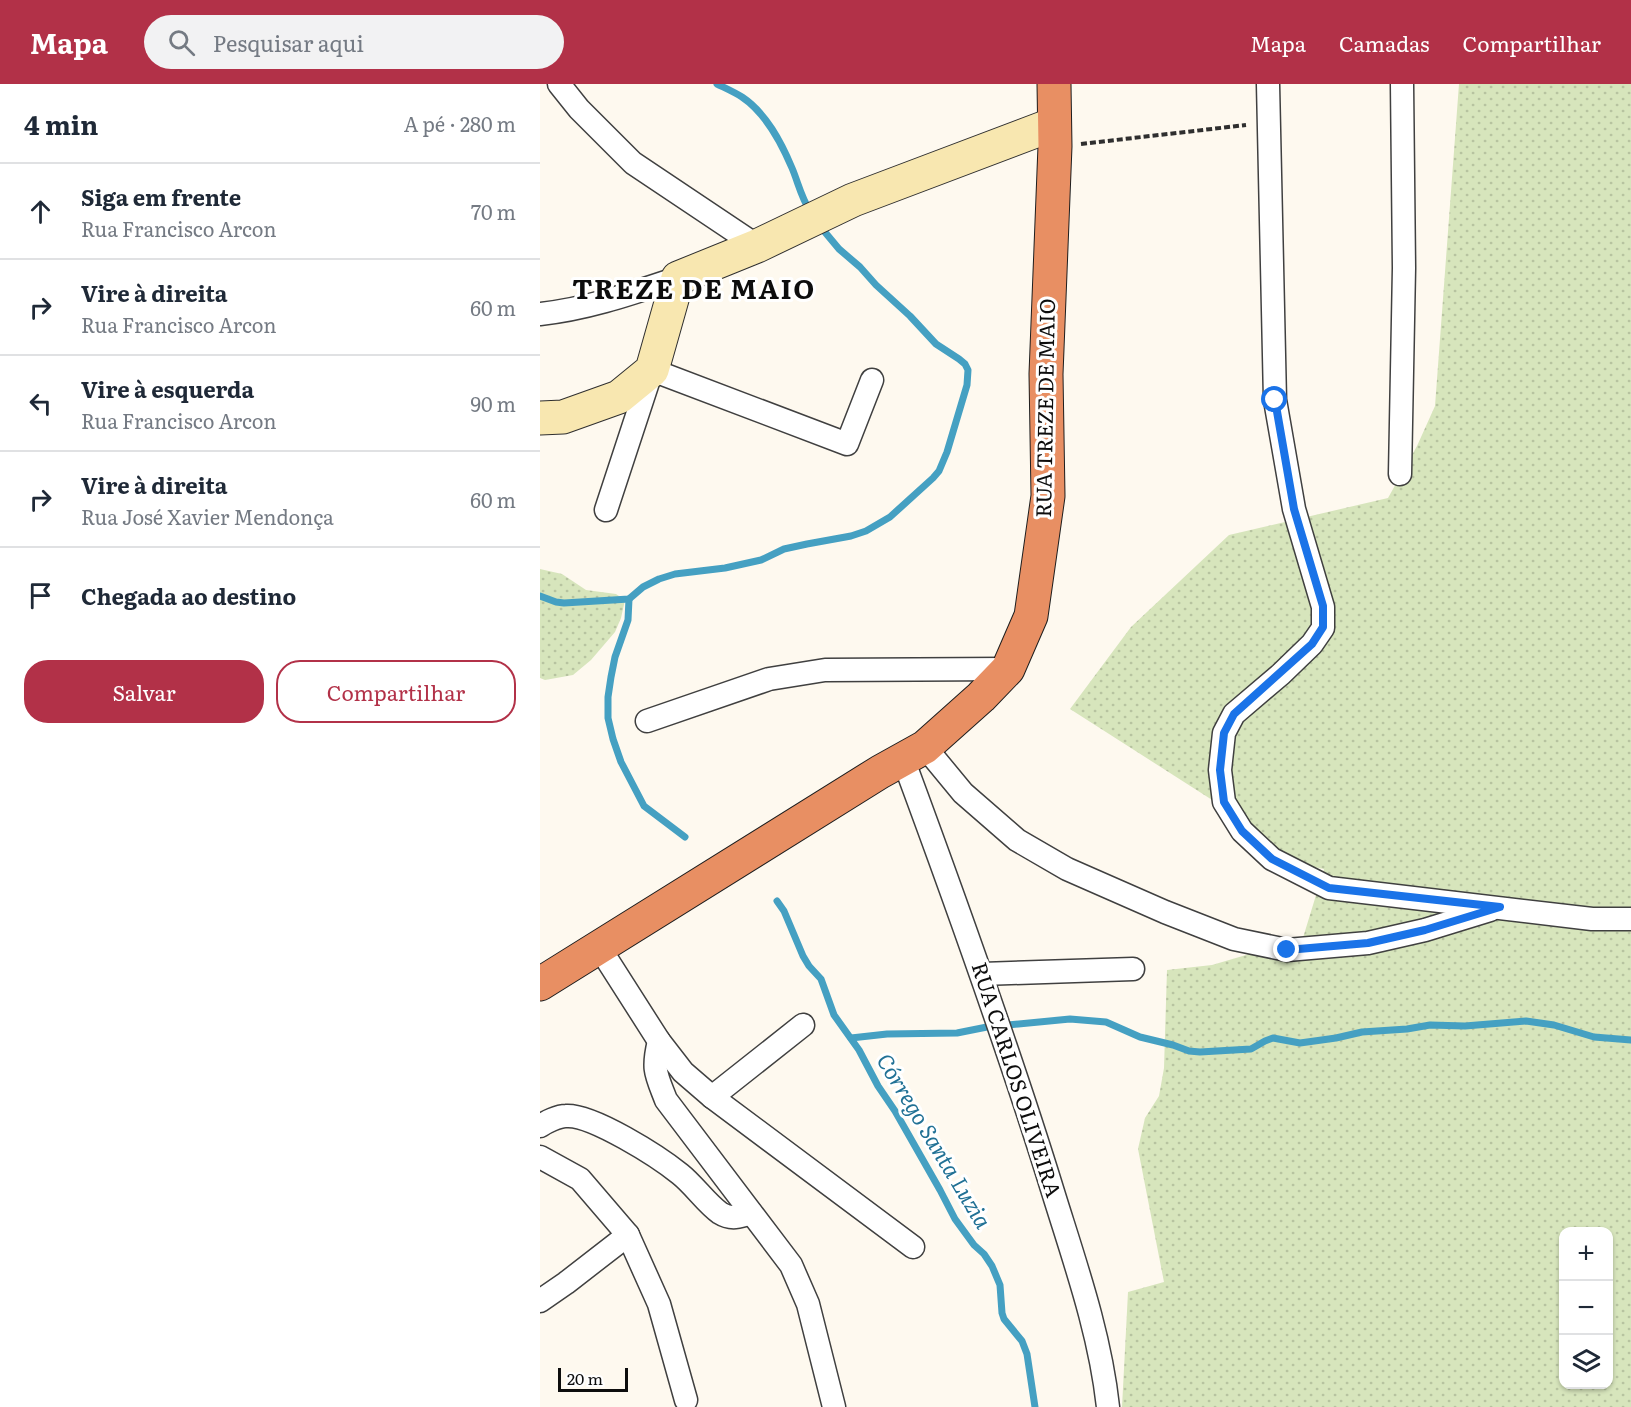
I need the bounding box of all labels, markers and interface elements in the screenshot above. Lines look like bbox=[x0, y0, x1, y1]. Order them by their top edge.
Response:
search box bbox=[144, 15, 564, 69]
text: Mapa bbox=[30, 21, 108, 63]
icon: search bbox=[165, 26, 198, 59]
text: Pesquisar aqui bbox=[213, 26, 364, 59]
text: Mapa bbox=[1250, 27, 1306, 58]
text: Camadas bbox=[1339, 27, 1430, 58]
text: Compartilhar bbox=[1463, 27, 1601, 58]
text: 4 min bbox=[24, 104, 98, 143]
text: A pé · 280 m bbox=[404, 108, 516, 138]
text: Siga em frente bbox=[81, 180, 241, 213]
icon: ahead bbox=[24, 195, 57, 228]
text: 70 m bbox=[471, 196, 516, 226]
text: Rua Francisco Arcon bbox=[81, 213, 277, 243]
district label: TREZE DE MAIO bbox=[572, 267, 816, 307]
text: Vire à direita bbox=[81, 276, 228, 309]
icon: right bbox=[24, 291, 57, 324]
text: 60 m bbox=[470, 292, 516, 322]
street label: RUA TREZE DE MAIO bbox=[1026, 298, 1061, 518]
text: Rua Francisco Arcon bbox=[81, 309, 277, 339]
text: Vire à esquerda bbox=[81, 372, 254, 405]
route start bbox=[1261, 386, 1287, 412]
icon: left bbox=[24, 387, 57, 420]
text: 90 m bbox=[471, 388, 516, 418]
text: Rua Francisco Arcon bbox=[81, 405, 277, 435]
text: Vire à direita bbox=[81, 468, 228, 501]
icon: right bbox=[24, 483, 57, 516]
text: 60 m bbox=[470, 484, 516, 514]
text: Rua José Xavier Mendonça bbox=[81, 501, 334, 531]
icon: arrive bbox=[24, 579, 57, 612]
text: Chegada ao destino bbox=[81, 579, 296, 612]
button: Salvar bbox=[24, 660, 264, 723]
button: Compartilhar bbox=[276, 660, 516, 723]
route end bbox=[1273, 936, 1299, 962]
street label: RUA CARLOS OLIVEIRA bbox=[966, 958, 1071, 1201]
water label: Córrego Santa Luzia bbox=[870, 1046, 1001, 1234]
map controls bbox=[1559, 1227, 1613, 1389]
button: + bbox=[1559, 1227, 1613, 1281]
button: − bbox=[1559, 1281, 1613, 1335]
button: layers bbox=[1559, 1335, 1613, 1389]
scale bar bbox=[558, 1365, 628, 1392]
text: 20 m bbox=[567, 1366, 603, 1390]

